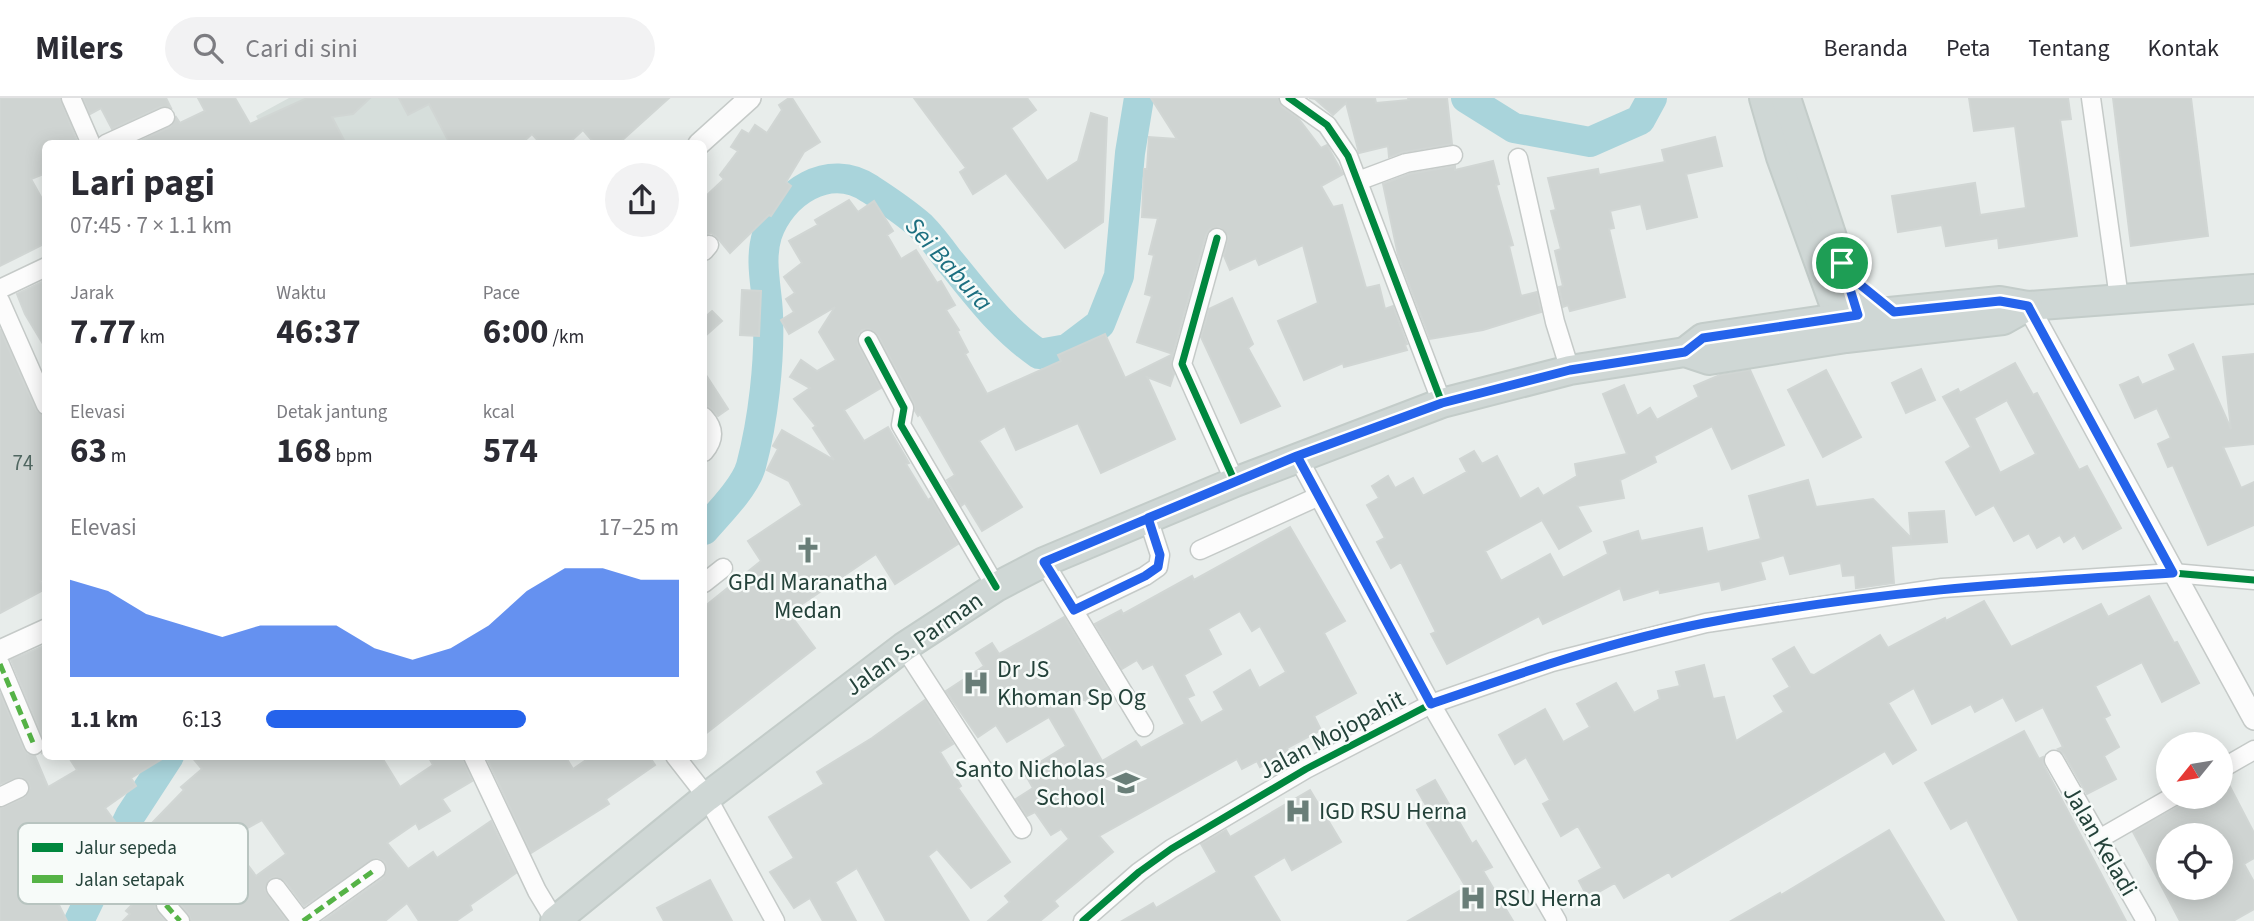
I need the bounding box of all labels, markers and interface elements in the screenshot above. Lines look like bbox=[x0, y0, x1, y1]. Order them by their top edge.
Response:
search box bbox=[165, 17, 655, 80]
text: Milers bbox=[35, 25, 123, 72]
icon: search bbox=[189, 29, 227, 67]
text: Cari di sini bbox=[245, 30, 358, 67]
text: Beranda bbox=[1824, 31, 1908, 66]
text: Peta bbox=[1946, 31, 1990, 66]
text: Tentang bbox=[2028, 31, 2110, 66]
text: Kontak bbox=[2148, 31, 2219, 66]
text: Lari pagi bbox=[70, 156, 215, 210]
button: share bbox=[605, 163, 679, 237]
text: 07:45 · 7 × 1.1 km bbox=[70, 209, 232, 242]
water label: Sei Babura bbox=[897, 209, 1002, 319]
pin bbox=[1812, 233, 1872, 293]
icon: arrive bbox=[1823, 244, 1861, 282]
text: Jarak bbox=[70, 280, 114, 307]
text: Waktu bbox=[276, 280, 326, 307]
text: Pace bbox=[483, 280, 520, 307]
text: 7.77 bbox=[70, 307, 136, 357]
text: 46:37 bbox=[276, 307, 361, 357]
text: 6:00 bbox=[483, 307, 549, 357]
text: km bbox=[136, 324, 165, 351]
text: /km bbox=[549, 324, 584, 351]
text: Elevasi bbox=[70, 399, 125, 426]
text: Detak jantung bbox=[276, 399, 387, 426]
text: kcal bbox=[483, 399, 515, 426]
text: 63 bbox=[70, 426, 107, 476]
text: 168 bbox=[276, 426, 332, 476]
text: 574 bbox=[483, 426, 538, 476]
text: m bbox=[107, 443, 127, 470]
text: bpm bbox=[332, 443, 372, 470]
house number: 74 bbox=[13, 448, 33, 478]
text: Elevasi bbox=[70, 511, 137, 544]
text: 17–25 m bbox=[599, 511, 679, 544]
church icon: GPdI Maranatha Medan bbox=[793, 535, 823, 565]
place label: GPdI Maranatha Medan bbox=[728, 565, 888, 628]
street label: Jalan S. Parman bbox=[838, 583, 990, 705]
place label: Dr JS Khoman Sp Og bbox=[997, 652, 1146, 715]
hospital icon: Dr JS Khoman Sp Og bbox=[961, 668, 991, 698]
street label: Jalan Mojopahit bbox=[1253, 682, 1411, 788]
text: 1.1 km bbox=[70, 703, 138, 736]
text: 6:13 bbox=[182, 703, 222, 736]
north arrow bbox=[2156, 732, 2233, 808]
map controls bbox=[2156, 732, 2233, 900]
place label: Santo Nicholas School bbox=[955, 752, 1105, 815]
school or university icon: Santo Nicholas School bbox=[1111, 768, 1141, 798]
street label: Jalan Keladi bbox=[2054, 779, 2146, 903]
place label: IGD RSU Herna bbox=[1319, 794, 1467, 829]
hospital icon: IGD RSU Herna bbox=[1283, 796, 1313, 826]
legend bbox=[18, 823, 248, 904]
button: locate bbox=[2156, 823, 2233, 900]
text: Jalur sepeda bbox=[75, 835, 177, 862]
text: Jalan setapak bbox=[75, 867, 185, 894]
place label: RSU Herna bbox=[1494, 881, 1602, 916]
hospital icon: RSU Herna bbox=[1458, 883, 1488, 913]

